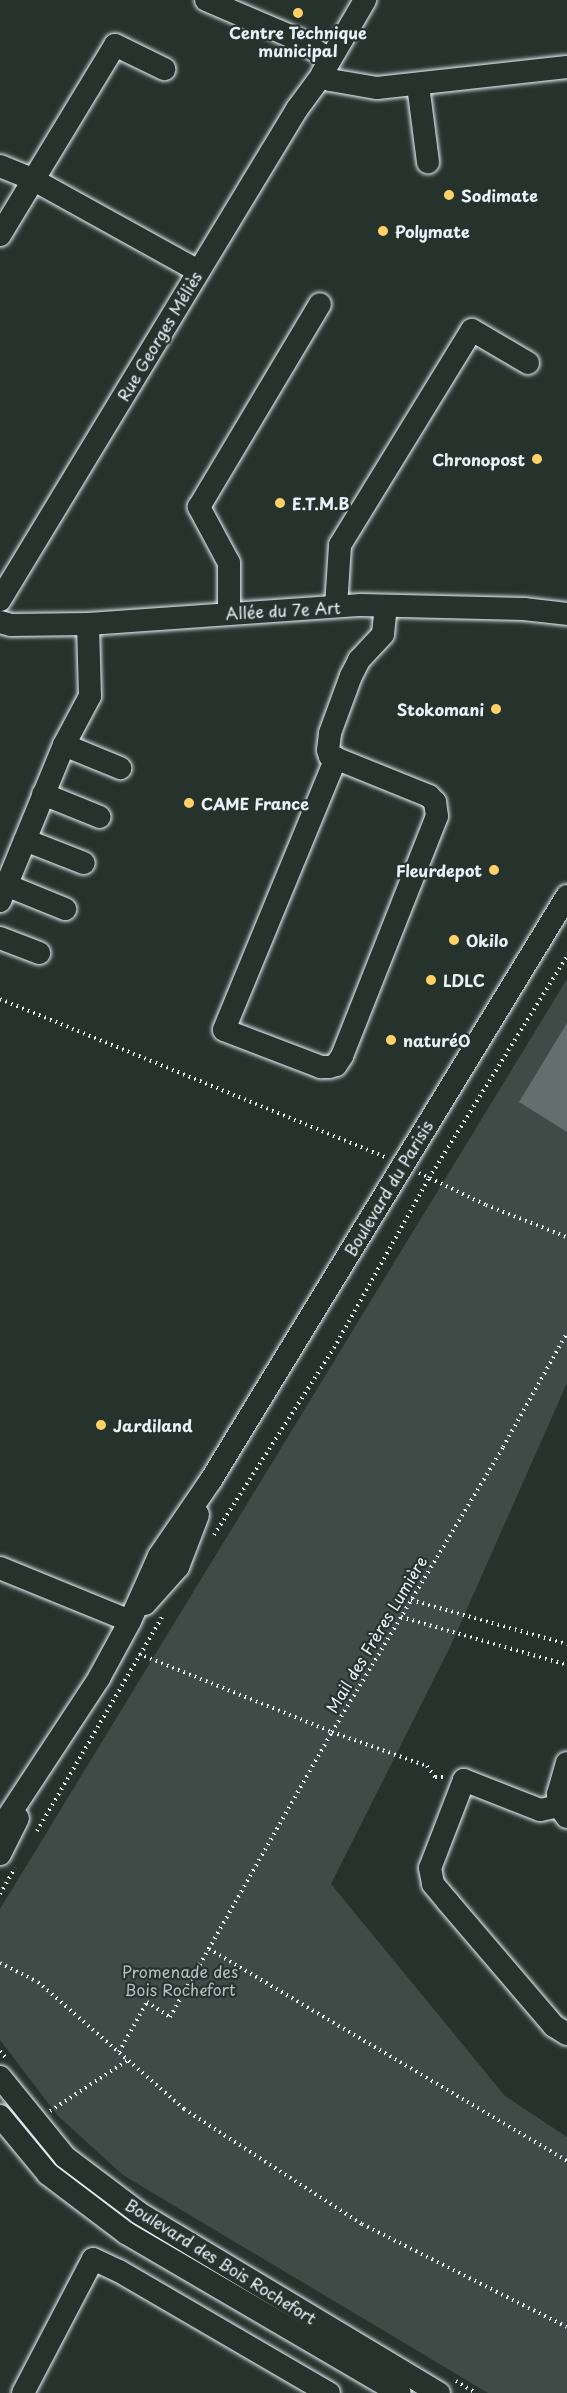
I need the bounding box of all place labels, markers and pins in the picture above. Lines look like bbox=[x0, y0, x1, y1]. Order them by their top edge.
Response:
marker: Centre Technique municipal bbox=[291, 6, 305, 20]
place label: Centre Technique municipal bbox=[229, 22, 367, 60]
place label: Sodimate bbox=[461, 185, 538, 205]
marker: Sodimate bbox=[442, 188, 456, 202]
place label: Polymate bbox=[395, 221, 470, 241]
marker: Polymate bbox=[376, 224, 390, 238]
place label: Chronopost bbox=[432, 449, 525, 469]
marker: Chronopost bbox=[530, 452, 544, 466]
place label: E.T.M.B bbox=[292, 493, 349, 513]
marker: E.T.M.B bbox=[273, 496, 287, 510]
place label: Stokomani bbox=[397, 699, 484, 719]
marker: Stokomani bbox=[489, 702, 503, 716]
place label: CAME France bbox=[201, 793, 311, 813]
marker: CAME France bbox=[182, 796, 196, 810]
place label: Fleurdepot bbox=[396, 860, 482, 880]
marker: Fleurdepot bbox=[487, 863, 501, 877]
place label: Okilo bbox=[466, 930, 508, 950]
marker: Okilo bbox=[447, 933, 461, 947]
place label: LDLC bbox=[443, 970, 485, 990]
marker: LDLC bbox=[424, 973, 438, 987]
place label: naturéO bbox=[403, 1030, 470, 1050]
marker: naturéO bbox=[384, 1033, 398, 1047]
place label: Jardiland bbox=[113, 1415, 193, 1435]
marker: Jardiland bbox=[94, 1418, 108, 1432]

